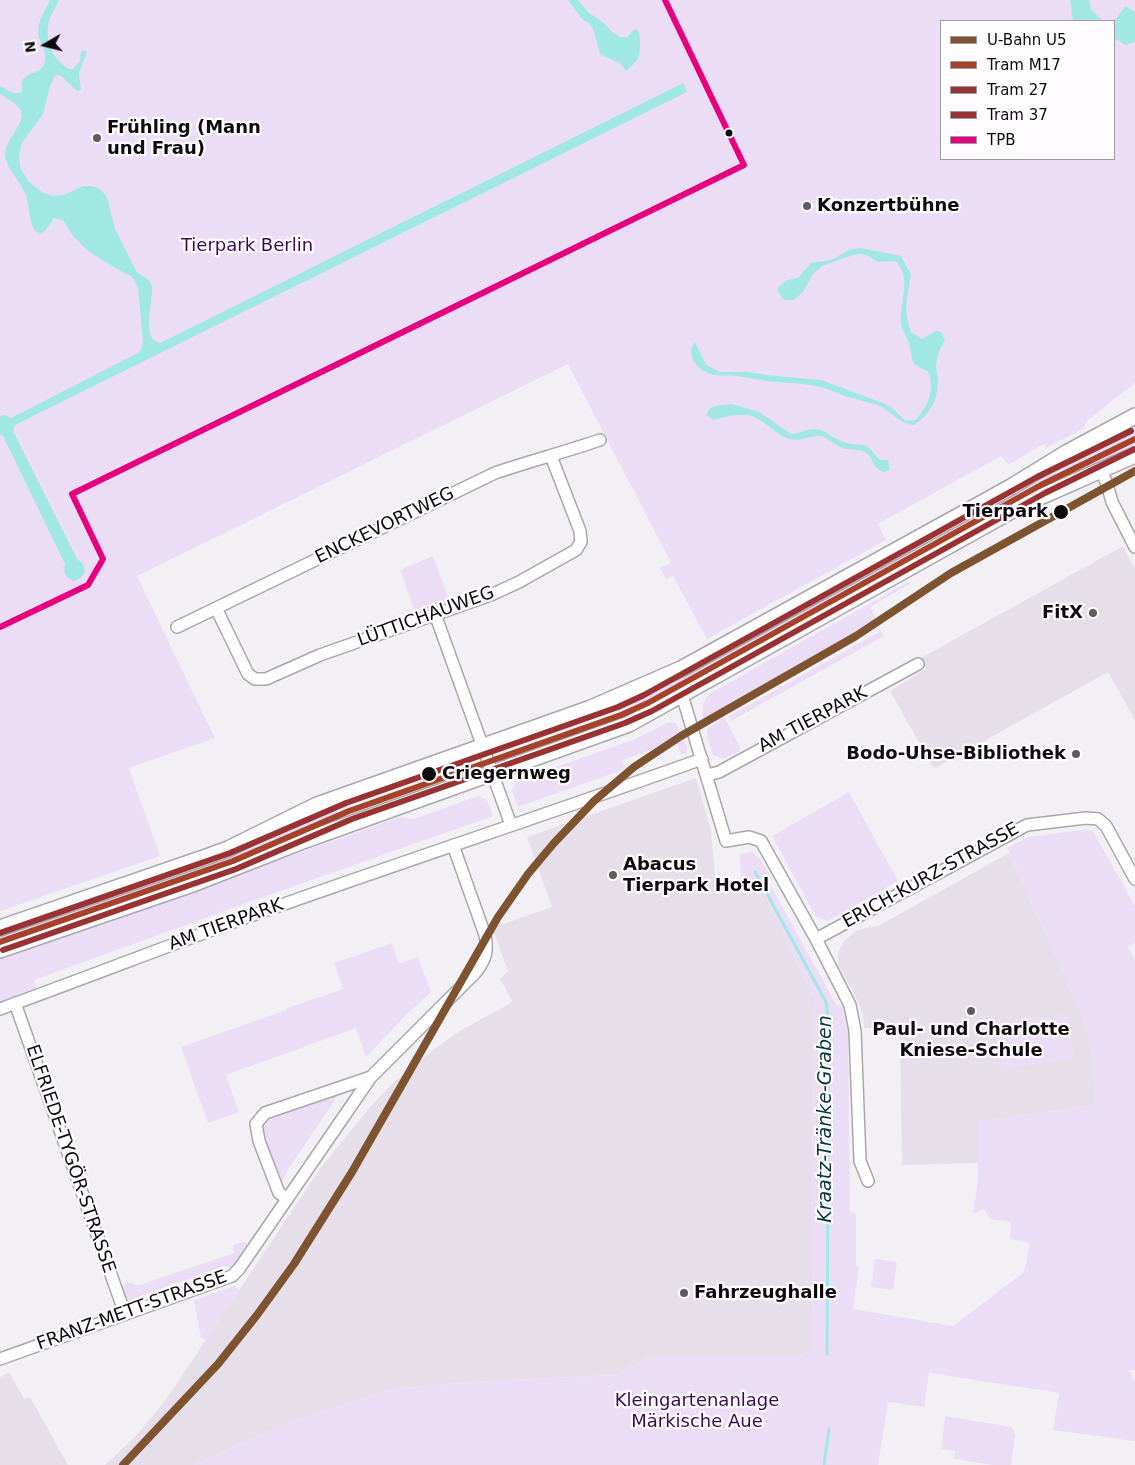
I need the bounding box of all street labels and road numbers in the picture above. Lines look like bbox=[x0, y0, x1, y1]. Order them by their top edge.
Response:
street label: ENCKEVORTWEG bbox=[312, 483, 458, 569]
street label: LÜTTICHAUWEG bbox=[355, 582, 497, 652]
street label: AM TIERPARK bbox=[755, 682, 871, 758]
street label: ERICH-KURZ-STRASSE bbox=[839, 819, 1023, 933]
street label: AM TIERPARK bbox=[166, 894, 286, 956]
street label: ELFRIEDE-TYGÖR-STRASSE bbox=[21, 1042, 119, 1276]
street label: FRANZ-METT-STRASSE bbox=[34, 1267, 230, 1355]

